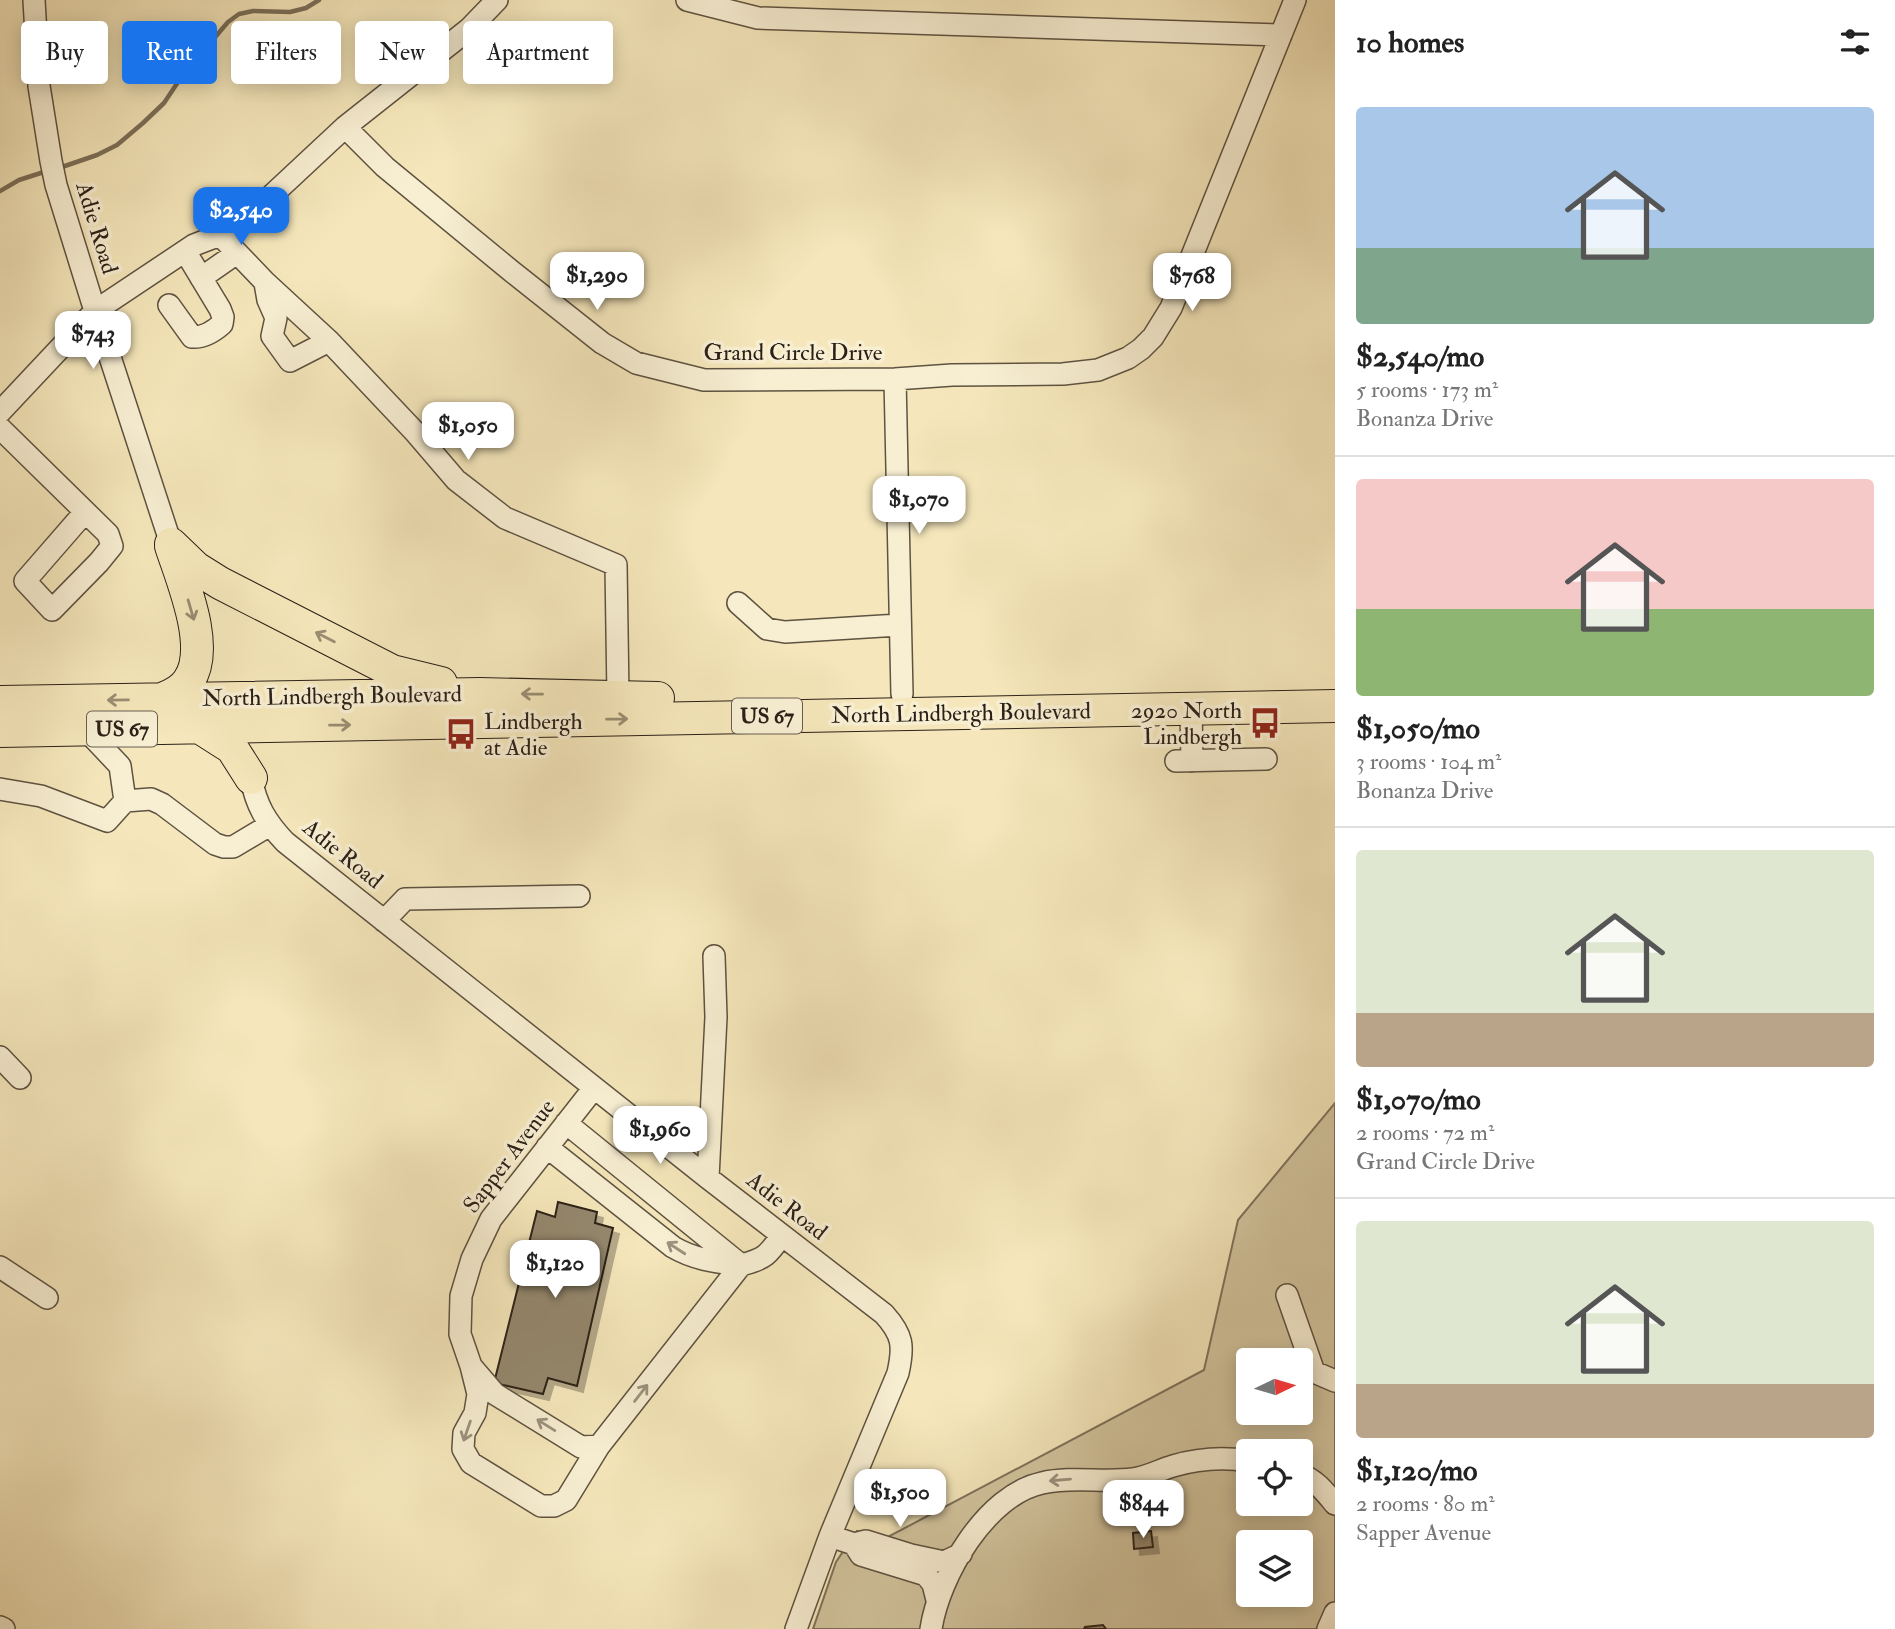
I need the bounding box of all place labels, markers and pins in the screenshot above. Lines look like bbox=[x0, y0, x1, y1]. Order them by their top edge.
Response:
pin: $2,540 bbox=[184, 188, 298, 247]
pin: $1,290 bbox=[540, 252, 654, 312]
pin: $768 bbox=[1151, 254, 1233, 313]
pin: $743 bbox=[52, 312, 134, 371]
pin: $1,050 bbox=[411, 402, 525, 462]
pin: $1,070 bbox=[862, 476, 976, 536]
place label: 2920 North Lindbergh bbox=[1131, 696, 1242, 751]
bus stop icon: 2920 North Lindbergh bbox=[1248, 706, 1282, 740]
place label: Lindbergh at Adie bbox=[484, 707, 583, 762]
bus stop icon: Lindbergh at Adie bbox=[444, 717, 478, 751]
pin: $1,960 bbox=[603, 1106, 717, 1166]
pin: $1,120 bbox=[498, 1240, 612, 1300]
pin: $1,500 bbox=[843, 1470, 957, 1529]
pin: $844 bbox=[1102, 1480, 1184, 1540]

